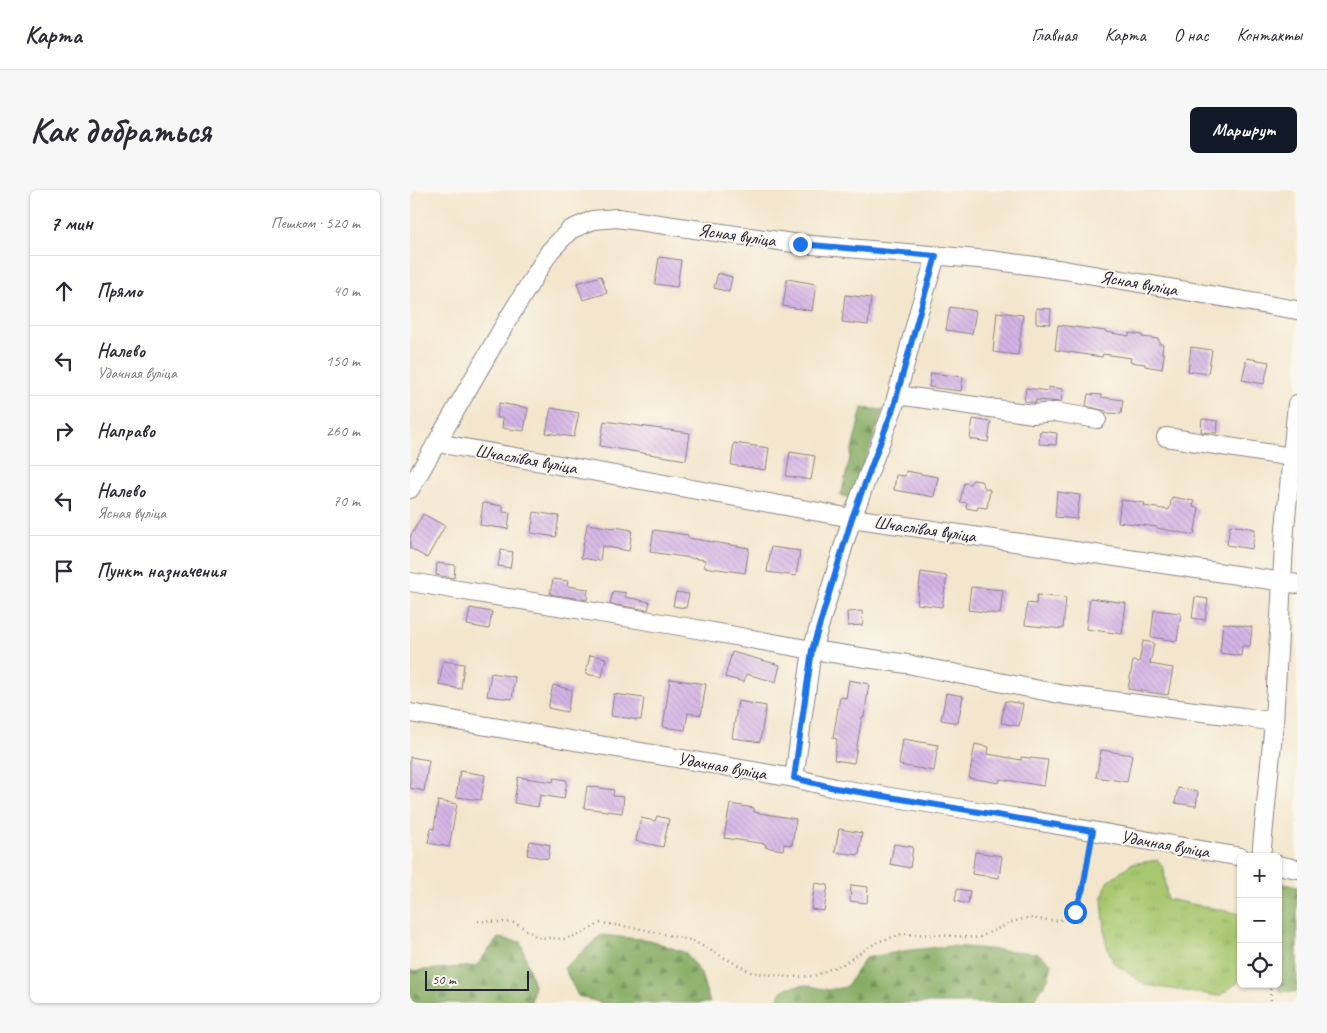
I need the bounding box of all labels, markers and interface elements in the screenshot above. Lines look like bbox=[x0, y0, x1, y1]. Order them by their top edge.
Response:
text: Карта bbox=[25, 20, 82, 50]
text: Главная bbox=[1032, 24, 1077, 46]
text: Карта bbox=[1105, 24, 1146, 46]
text: О нас bbox=[1174, 24, 1209, 46]
text: Контакты bbox=[1237, 24, 1302, 46]
button: Маршрут bbox=[1190, 107, 1297, 153]
text: Как добраться bbox=[30, 108, 211, 153]
text: 7 мин bbox=[50, 210, 93, 236]
text: Пешком · 520 m bbox=[271, 213, 360, 233]
street label: Ясная вуліца bbox=[697, 219, 778, 251]
route end bbox=[789, 233, 812, 256]
street label: Ясная вуліца bbox=[1099, 265, 1180, 301]
icon: ahead bbox=[50, 277, 78, 305]
text: Прямо bbox=[97, 279, 142, 303]
text: 40 m bbox=[333, 281, 360, 301]
text: Налево bbox=[97, 339, 145, 363]
icon: left bbox=[50, 347, 78, 375]
text: 150 m bbox=[326, 351, 360, 371]
text: Удачная вуліца bbox=[97, 363, 177, 383]
icon: right bbox=[50, 417, 78, 445]
text: Направо bbox=[97, 419, 155, 443]
text: 260 m bbox=[326, 421, 360, 441]
street label: Шчаслівая вуліца bbox=[473, 439, 580, 479]
text: Налево bbox=[97, 479, 145, 503]
icon: left bbox=[50, 487, 78, 515]
text: 70 m bbox=[333, 491, 360, 511]
text: Ясная вуліца bbox=[97, 503, 166, 523]
street label: Шчаслівая вуліца bbox=[873, 511, 979, 547]
icon: arrive bbox=[50, 557, 78, 585]
text: Пункт назначения bbox=[97, 559, 226, 583]
street label: Удачная вуліца bbox=[676, 747, 769, 785]
street label: Удачная вуліца bbox=[1119, 825, 1212, 863]
map controls bbox=[1237, 853, 1282, 988]
button: + bbox=[1237, 853, 1282, 898]
button: − bbox=[1237, 898, 1282, 943]
route start bbox=[1064, 901, 1087, 924]
button: locate bbox=[1237, 943, 1282, 988]
scale bar bbox=[425, 968, 529, 991]
text: 50 m bbox=[432, 971, 456, 988]

